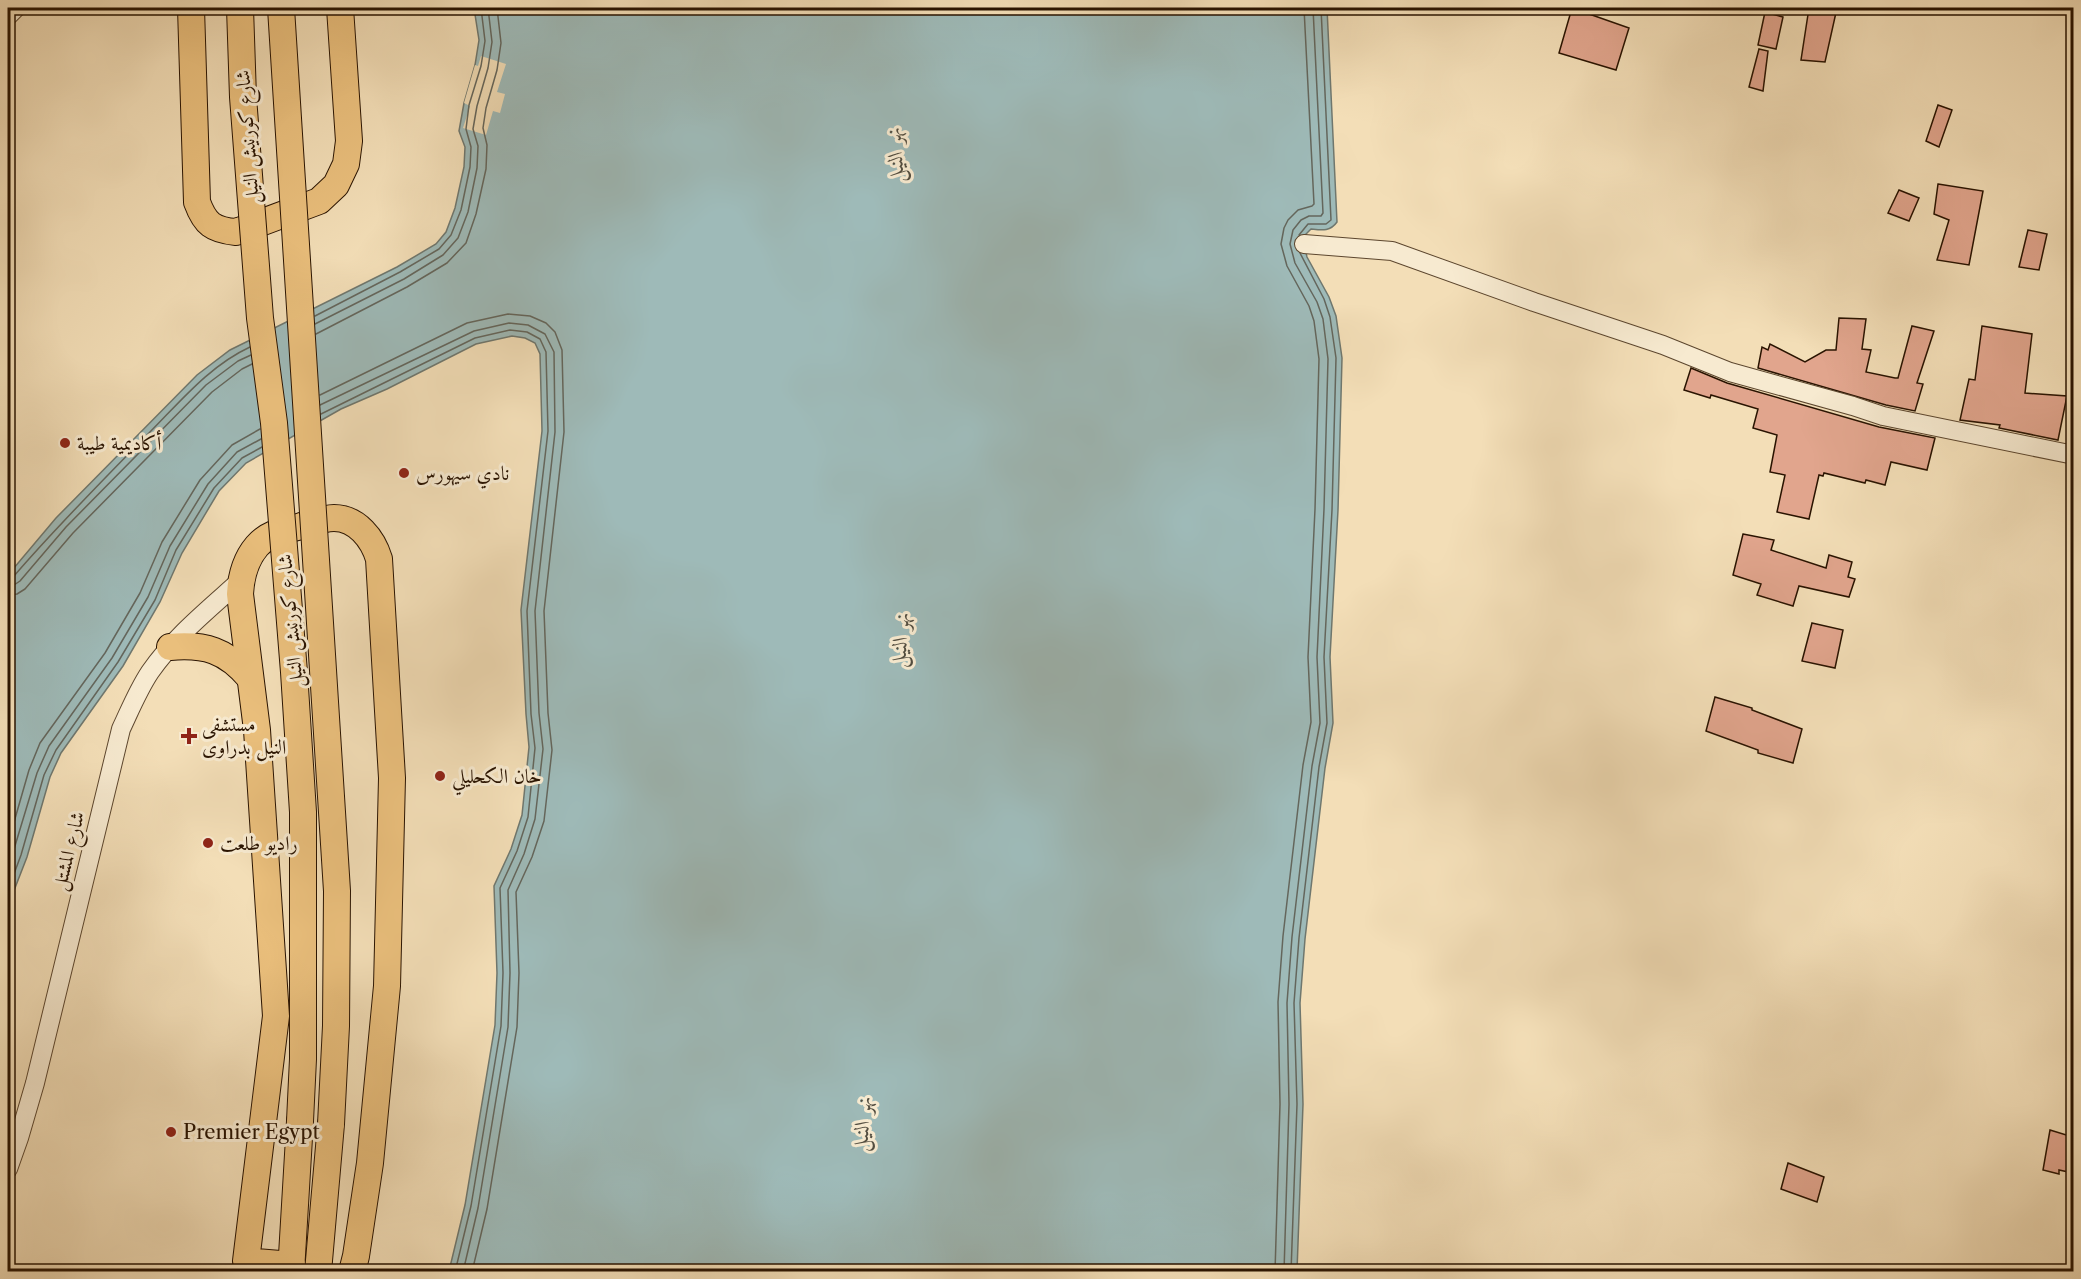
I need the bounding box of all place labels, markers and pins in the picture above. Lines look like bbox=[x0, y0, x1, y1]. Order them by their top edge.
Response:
place label: أكاديمية طيبة bbox=[77, 429, 162, 455]
marker: أكاديمية طيبة bbox=[58, 436, 72, 450]
place label: نادي سيهورس bbox=[416, 461, 509, 489]
marker: نادي سيهورس bbox=[397, 466, 411, 480]
place label: مستشفى النيل بدراوى bbox=[202, 712, 286, 762]
marker: مستشفى النيل بدراوى bbox=[180, 727, 198, 745]
place label: خان الكحليلي bbox=[452, 764, 542, 796]
marker: خان الكحليلي bbox=[433, 769, 447, 783]
place label: راديو طلعت bbox=[220, 831, 298, 856]
marker: راديو طلعت bbox=[201, 836, 215, 850]
place label: Premier Egypt bbox=[183, 1120, 320, 1144]
marker: Premier Egypt bbox=[164, 1125, 178, 1139]

